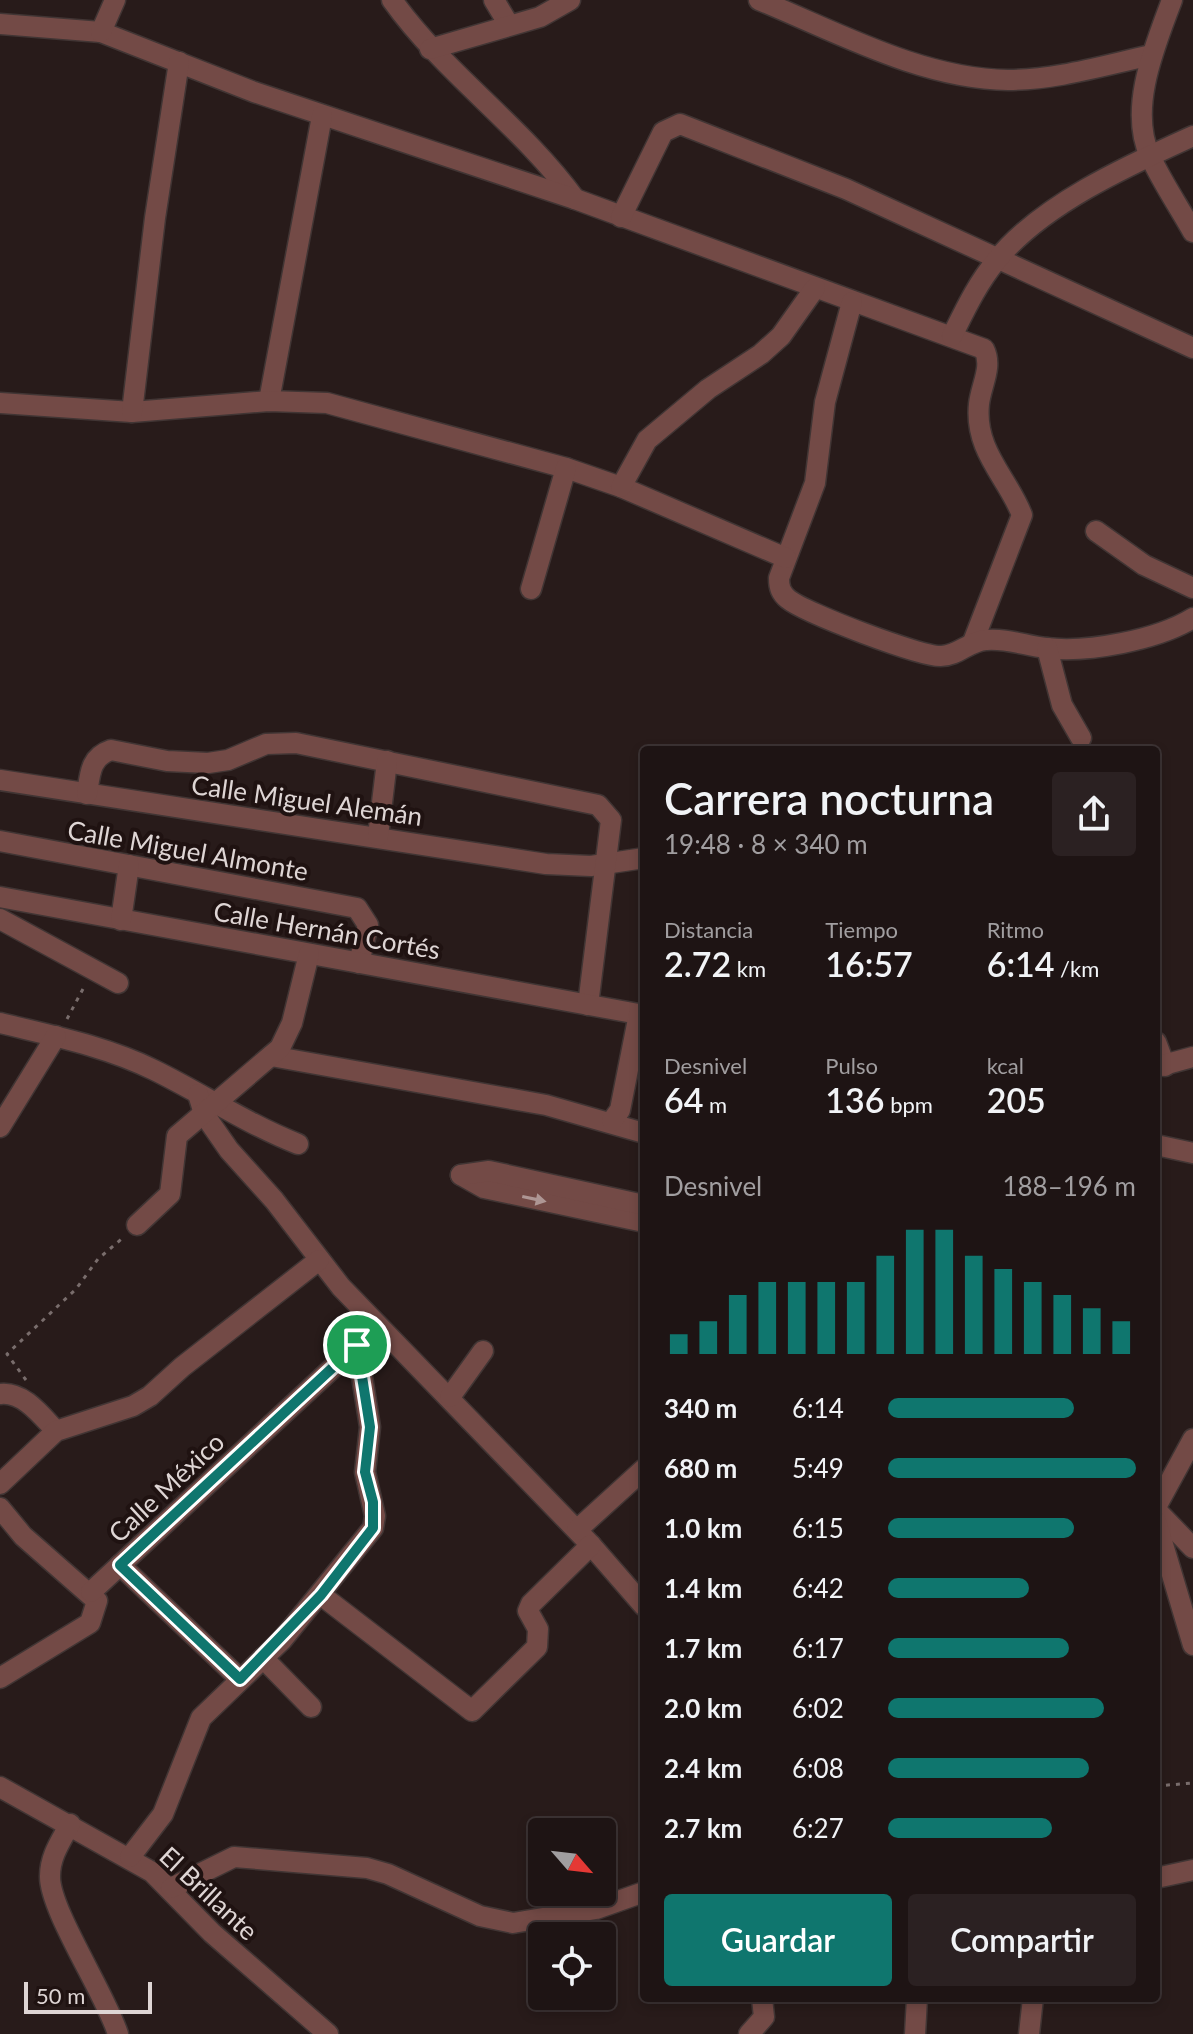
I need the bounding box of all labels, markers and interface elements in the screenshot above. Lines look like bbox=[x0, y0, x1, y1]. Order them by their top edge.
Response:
street label: Calle Miguel Alemán bbox=[189, 768, 425, 832]
text: Carrera nocturna bbox=[664, 772, 994, 824]
button: share bbox=[1052, 772, 1136, 856]
street label: Calle Miguel Almonte bbox=[65, 813, 311, 887]
text: 19:48 · 8 × 340 m bbox=[664, 828, 868, 860]
street label: Calle Hernán Cortés bbox=[211, 894, 443, 966]
text: Distancia bbox=[664, 916, 753, 943]
text: Tiempo bbox=[825, 916, 898, 943]
text: Ritmo bbox=[987, 916, 1044, 943]
text: 2.72 bbox=[664, 943, 731, 984]
text: 16:57 bbox=[825, 943, 913, 984]
text: 6:14 bbox=[987, 943, 1054, 984]
text: km bbox=[731, 955, 766, 982]
text: /km bbox=[1054, 955, 1099, 982]
text: Desnivel bbox=[664, 1052, 747, 1079]
text: Pulso bbox=[825, 1052, 878, 1079]
text: kcal bbox=[987, 1052, 1024, 1079]
text: 64 bbox=[664, 1079, 703, 1120]
text: 136 bbox=[825, 1079, 885, 1120]
text: 205 bbox=[987, 1079, 1046, 1120]
text: m bbox=[703, 1091, 727, 1118]
text: bpm bbox=[885, 1091, 933, 1118]
text: Desnivel bbox=[664, 1170, 762, 1202]
text: 188–196 m bbox=[1002, 1170, 1136, 1202]
one-way arrow bbox=[522, 1193, 547, 1206]
pin bbox=[323, 1311, 391, 1379]
icon: arrive bbox=[335, 1323, 379, 1367]
text: 340 m bbox=[664, 1392, 737, 1424]
text: 6:14 bbox=[792, 1392, 844, 1424]
street label: Calle México bbox=[102, 1425, 230, 1549]
text: 680 m bbox=[664, 1452, 737, 1484]
text: 5:49 bbox=[792, 1452, 844, 1484]
text: 1.0 km bbox=[664, 1512, 742, 1544]
text: 6:15 bbox=[792, 1512, 844, 1544]
text: 1.4 km bbox=[664, 1572, 742, 1604]
text: 6:42 bbox=[792, 1572, 844, 1604]
text: 1.7 km bbox=[664, 1632, 742, 1664]
text: 6:17 bbox=[792, 1632, 844, 1664]
text: 2.0 km bbox=[664, 1692, 742, 1724]
text: 6:02 bbox=[792, 1692, 844, 1724]
text: 2.4 km bbox=[664, 1752, 742, 1784]
text: 6:08 bbox=[792, 1752, 844, 1784]
text: 2.7 km bbox=[664, 1812, 742, 1844]
text: 6:27 bbox=[792, 1812, 844, 1844]
north arrow bbox=[528, 1818, 616, 1906]
map controls bbox=[528, 1818, 616, 2010]
street label: El Brillante bbox=[153, 1840, 265, 1946]
button: Guardar bbox=[664, 1894, 892, 1986]
button: Compartir bbox=[908, 1894, 1136, 1986]
button: locate bbox=[528, 1922, 616, 2010]
scale bar bbox=[24, 1978, 152, 2014]
text: 50 m bbox=[36, 1982, 85, 2009]

